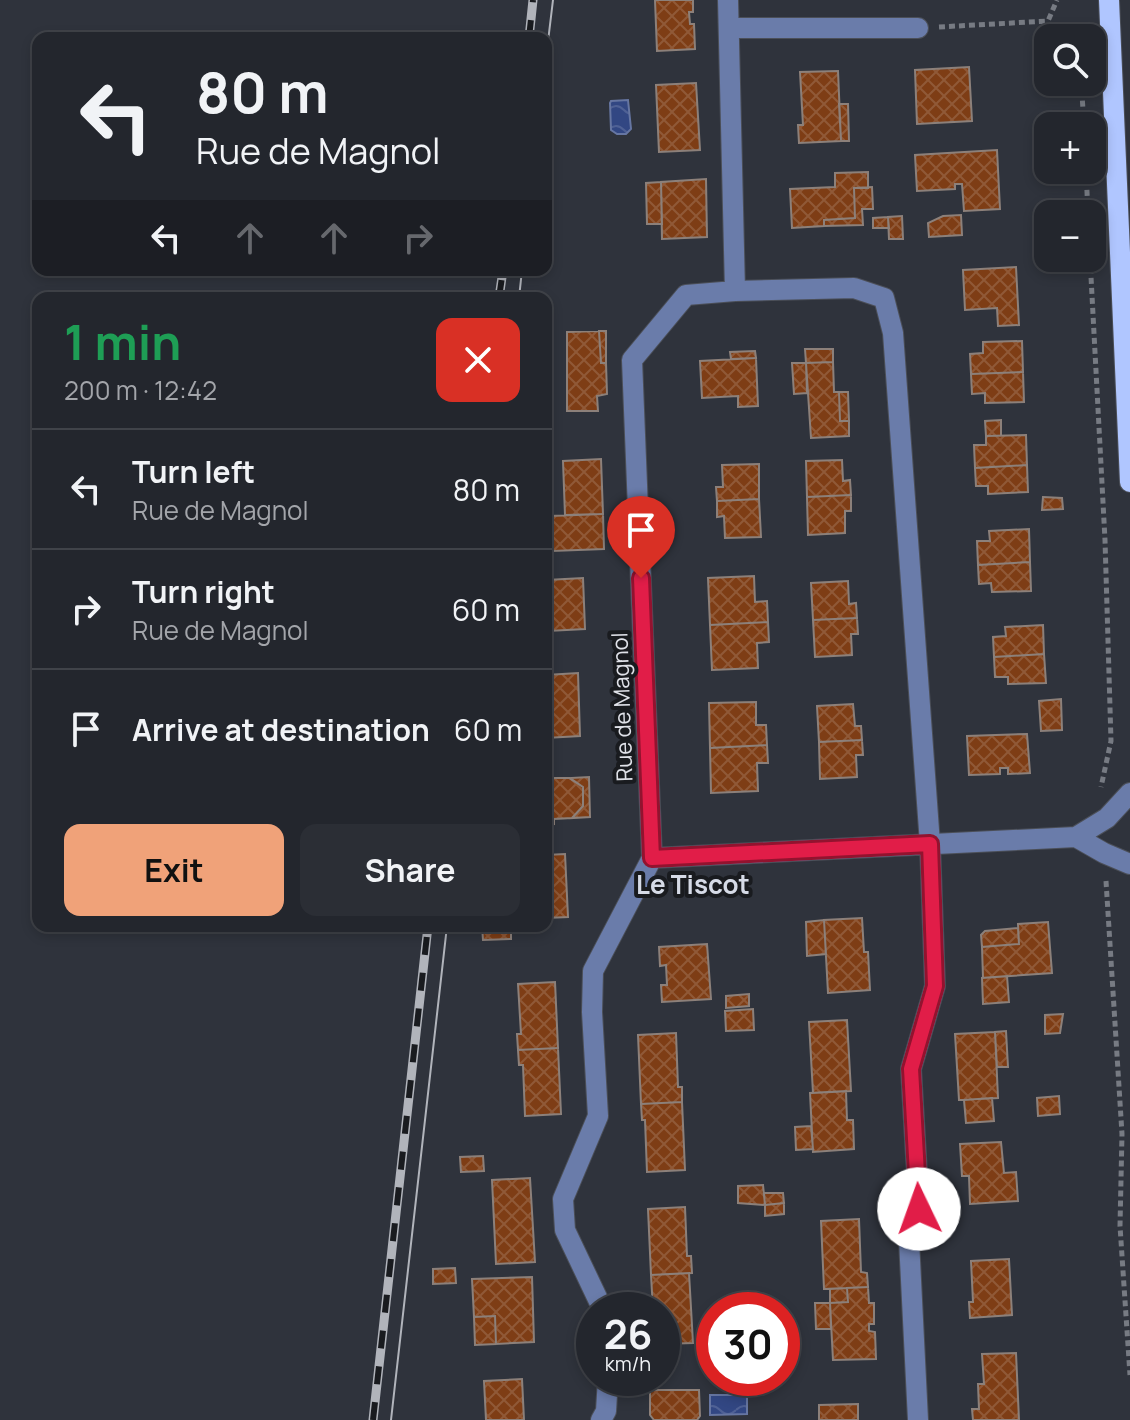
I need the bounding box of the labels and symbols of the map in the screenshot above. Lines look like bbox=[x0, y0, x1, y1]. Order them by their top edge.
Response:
pin bbox=[607, 496, 675, 578]
street label: Rue de Magnol bbox=[604, 632, 640, 782]
district label: Le Tiscot bbox=[636, 866, 750, 902]
position arrow bbox=[877, 1167, 961, 1251]
speed limit sign: 30 bbox=[696, 1292, 800, 1396]

